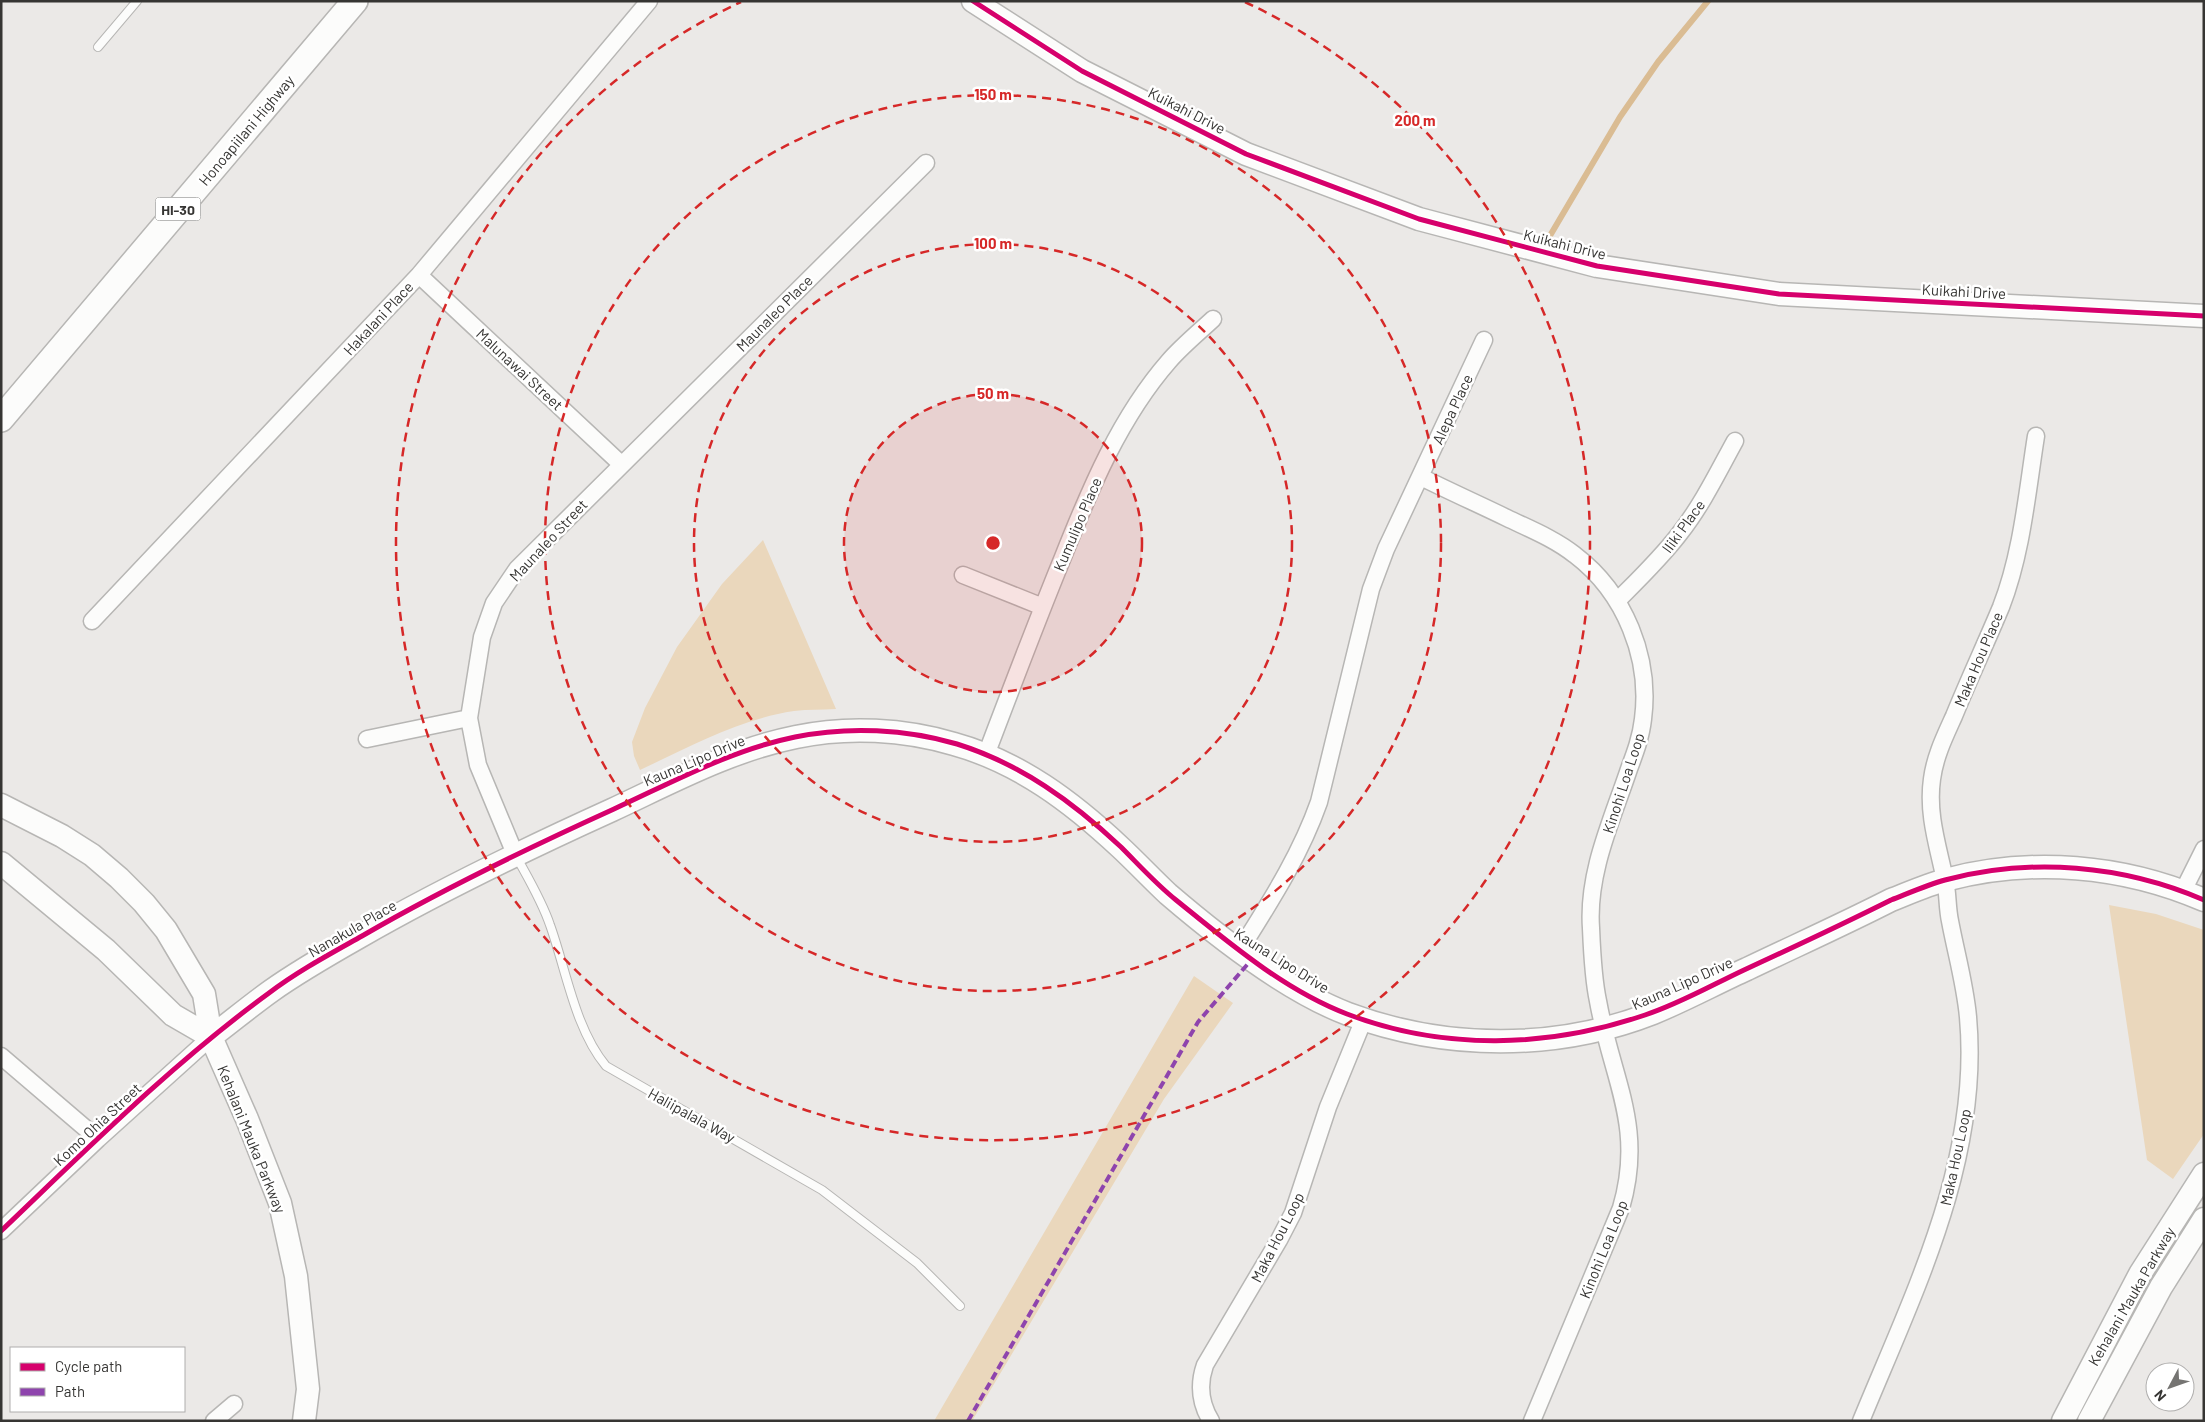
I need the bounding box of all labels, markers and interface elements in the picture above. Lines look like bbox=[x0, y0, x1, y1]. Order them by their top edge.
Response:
street label: Honoapiilani Highway bbox=[195, 71, 297, 189]
street label: Kuikahi Drive bbox=[1145, 83, 1229, 137]
text: 150 m bbox=[974, 85, 1012, 103]
text: 200 m bbox=[1394, 111, 1436, 129]
road number: HI-30 bbox=[156, 198, 200, 220]
street label: Kuikahi Drive bbox=[1522, 225, 1608, 263]
text: 100 m bbox=[974, 234, 1012, 252]
street label: Maunaleo Place bbox=[732, 271, 816, 355]
street label: Hakalani Place bbox=[339, 277, 417, 359]
street label: Kuikahi Drive bbox=[1921, 280, 2007, 302]
street label: Malunawai Street bbox=[473, 324, 567, 414]
street label: Alepa Place bbox=[1428, 371, 1476, 447]
text: 50 m bbox=[977, 384, 1009, 402]
street label: Kumulipo Place bbox=[1049, 474, 1105, 574]
street label: Maunaleo Street bbox=[505, 495, 591, 585]
street label: Iliki Place bbox=[1658, 496, 1708, 556]
centre of rings bbox=[984, 534, 1002, 552]
street label: Maka Hou Place bbox=[1950, 609, 2006, 709]
street label: Kauna Lipo Drive bbox=[640, 730, 748, 790]
street label: Kinohi Loa Loop bbox=[1598, 730, 1648, 836]
street label: Nanakula Place bbox=[305, 895, 399, 961]
street label: Kauna Lipo Drive bbox=[1231, 924, 1333, 996]
street label: Kauna Lipo Drive bbox=[1629, 953, 1735, 1013]
street label: Kehalani Mauka Parkway bbox=[214, 1062, 290, 1216]
street label: Komo Ohia Street bbox=[49, 1079, 145, 1169]
street label: Haliipalala Way bbox=[645, 1084, 739, 1146]
street label: Maka Hou Loop bbox=[1936, 1107, 1974, 1207]
street label: Maka Hou Loop bbox=[1247, 1189, 1307, 1285]
street label: Kinohi Loa Loop bbox=[1575, 1197, 1631, 1301]
street label: Kehalani Mauka Parkway bbox=[2084, 1223, 2178, 1369]
legend bbox=[10, 1347, 185, 1412]
text: Cycle path bbox=[55, 1357, 122, 1375]
north arrow bbox=[2145, 1362, 2195, 1412]
text: Path bbox=[55, 1382, 85, 1400]
text: N bbox=[2150, 1387, 2169, 1405]

